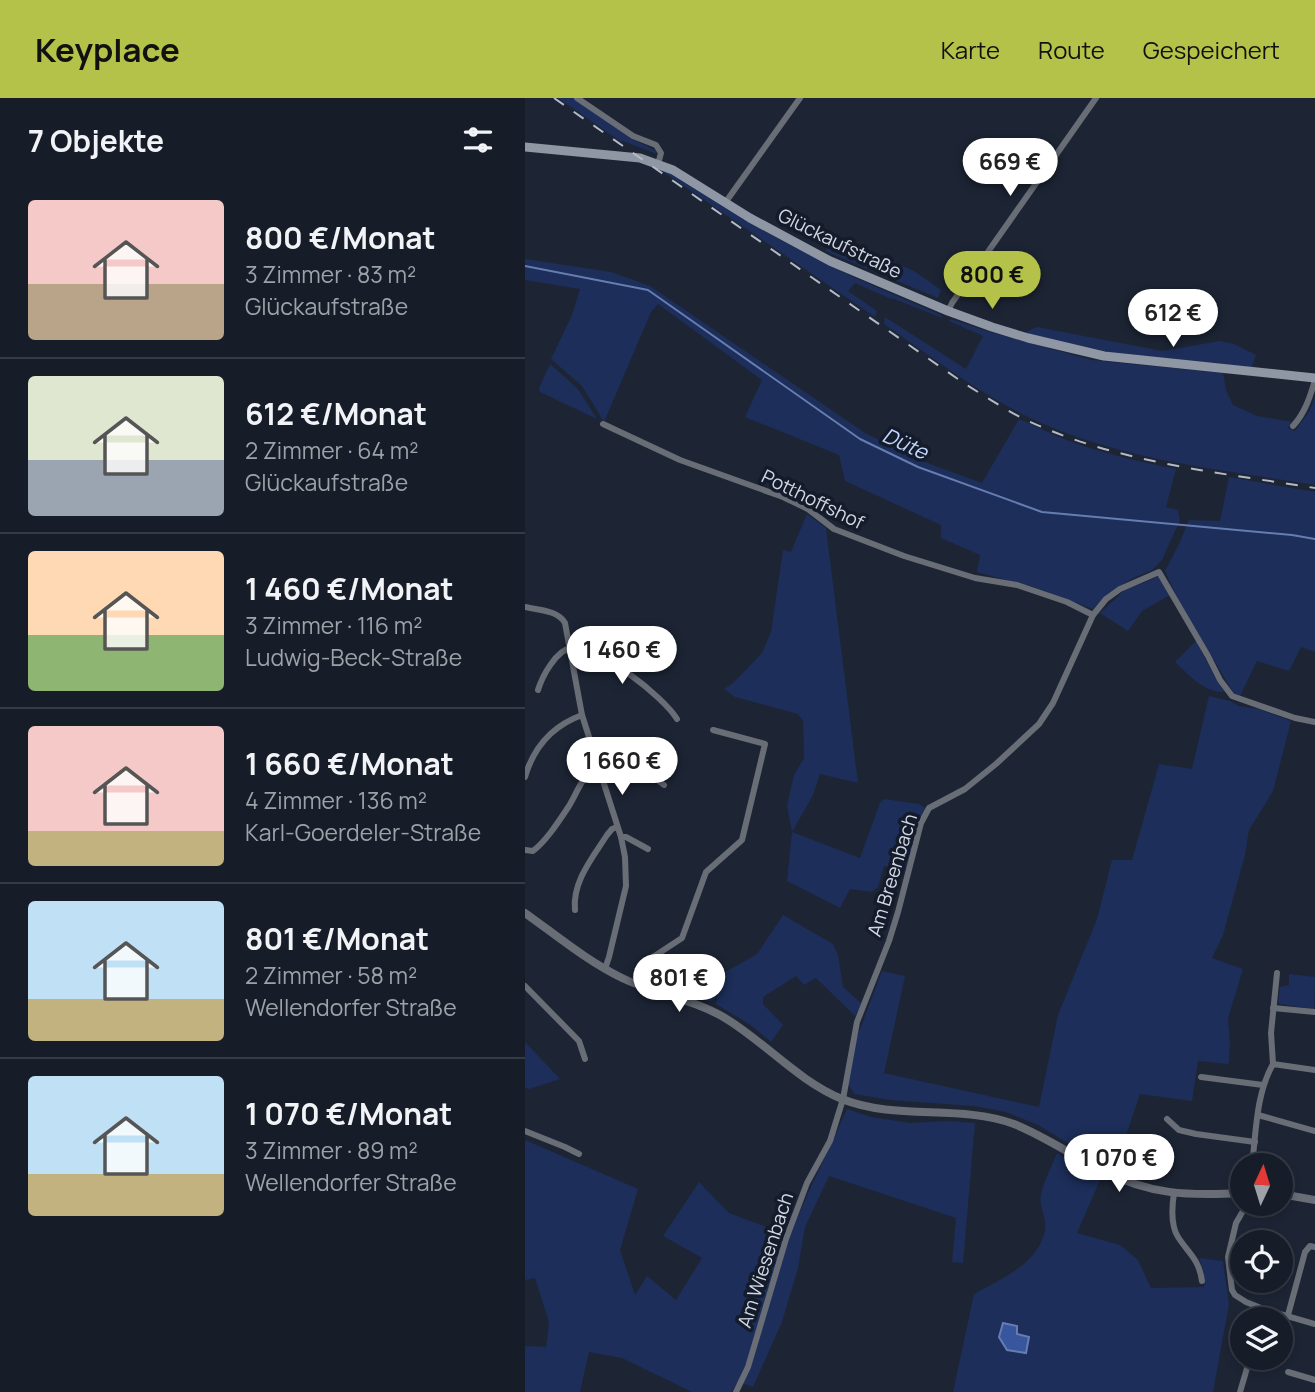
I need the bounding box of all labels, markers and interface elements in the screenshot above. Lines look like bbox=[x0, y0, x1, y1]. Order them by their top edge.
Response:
text: Keyplace bbox=[35, 27, 180, 72]
text: Karte bbox=[941, 33, 1000, 66]
text: Route bbox=[1038, 33, 1105, 66]
text: Gespeichert bbox=[1143, 33, 1280, 66]
text: 7 Objekte bbox=[28, 120, 164, 161]
icon: filters bbox=[459, 121, 497, 159]
pin: 669 € bbox=[961, 139, 1059, 198]
text: 669 € bbox=[979, 145, 1041, 177]
street label: Glückaufstraße bbox=[774, 202, 906, 284]
text: 800 €/Monat bbox=[245, 217, 436, 258]
icon: home bbox=[84, 228, 168, 312]
pin: 800 € bbox=[943, 252, 1041, 311]
text: 3 Zimmer · 83 m² bbox=[245, 258, 416, 290]
text: 800 € bbox=[960, 258, 1024, 290]
pin: 612 € bbox=[1124, 289, 1222, 349]
text: Glückaufstraße bbox=[245, 290, 408, 322]
text: 612 € bbox=[1144, 296, 1202, 328]
text: 612 €/Monat bbox=[245, 393, 427, 434]
icon: home bbox=[84, 404, 168, 488]
water label: Düte bbox=[878, 421, 934, 466]
text: 2 Zimmer · 64 m² bbox=[245, 434, 418, 466]
street label: Potthoffshof bbox=[757, 463, 869, 535]
text: Glückaufstraße bbox=[245, 466, 408, 498]
text: 1 460 €/Monat bbox=[245, 568, 453, 609]
icon: home bbox=[84, 579, 168, 663]
text: 3 Zimmer · 116 m² bbox=[245, 609, 422, 641]
pin: 1 460 € bbox=[557, 626, 687, 686]
text: 1 460 € bbox=[583, 633, 661, 665]
text: Ludwig-Beck-Straße bbox=[245, 641, 462, 673]
pin: 1 660 € bbox=[557, 738, 687, 797]
text: 1 660 €/Monat bbox=[245, 743, 454, 784]
text: 1 660 € bbox=[583, 744, 661, 776]
icon: home bbox=[84, 754, 168, 838]
text: 4 Zimmer · 136 m² bbox=[245, 784, 427, 816]
street label: Am Breenbach bbox=[861, 810, 923, 940]
text: Karl-Goerdeler-Straße bbox=[245, 816, 481, 848]
text: 801 €/Monat bbox=[245, 918, 429, 959]
icon: home bbox=[84, 929, 168, 1013]
pin: 801 € bbox=[630, 954, 728, 1014]
text: 2 Zimmer · 58 m² bbox=[245, 959, 417, 991]
text: 801 € bbox=[649, 961, 709, 993]
text: Wellendorfer Straße bbox=[245, 991, 457, 1023]
text: 1 070 €/Monat bbox=[245, 1093, 452, 1134]
icon: home bbox=[84, 1104, 168, 1188]
text: 3 Zimmer · 89 m² bbox=[245, 1134, 418, 1166]
pin: 1 070 € bbox=[1054, 1134, 1184, 1194]
text: 1 070 € bbox=[1080, 1141, 1158, 1173]
north arrow bbox=[1230, 1153, 1293, 1216]
map controls bbox=[1230, 1153, 1293, 1370]
text: Wellendorfer Straße bbox=[245, 1166, 457, 1198]
street label: Am Wiesenbach bbox=[731, 1189, 799, 1331]
button: locate bbox=[1230, 1230, 1293, 1293]
button: layers bbox=[1230, 1307, 1293, 1370]

